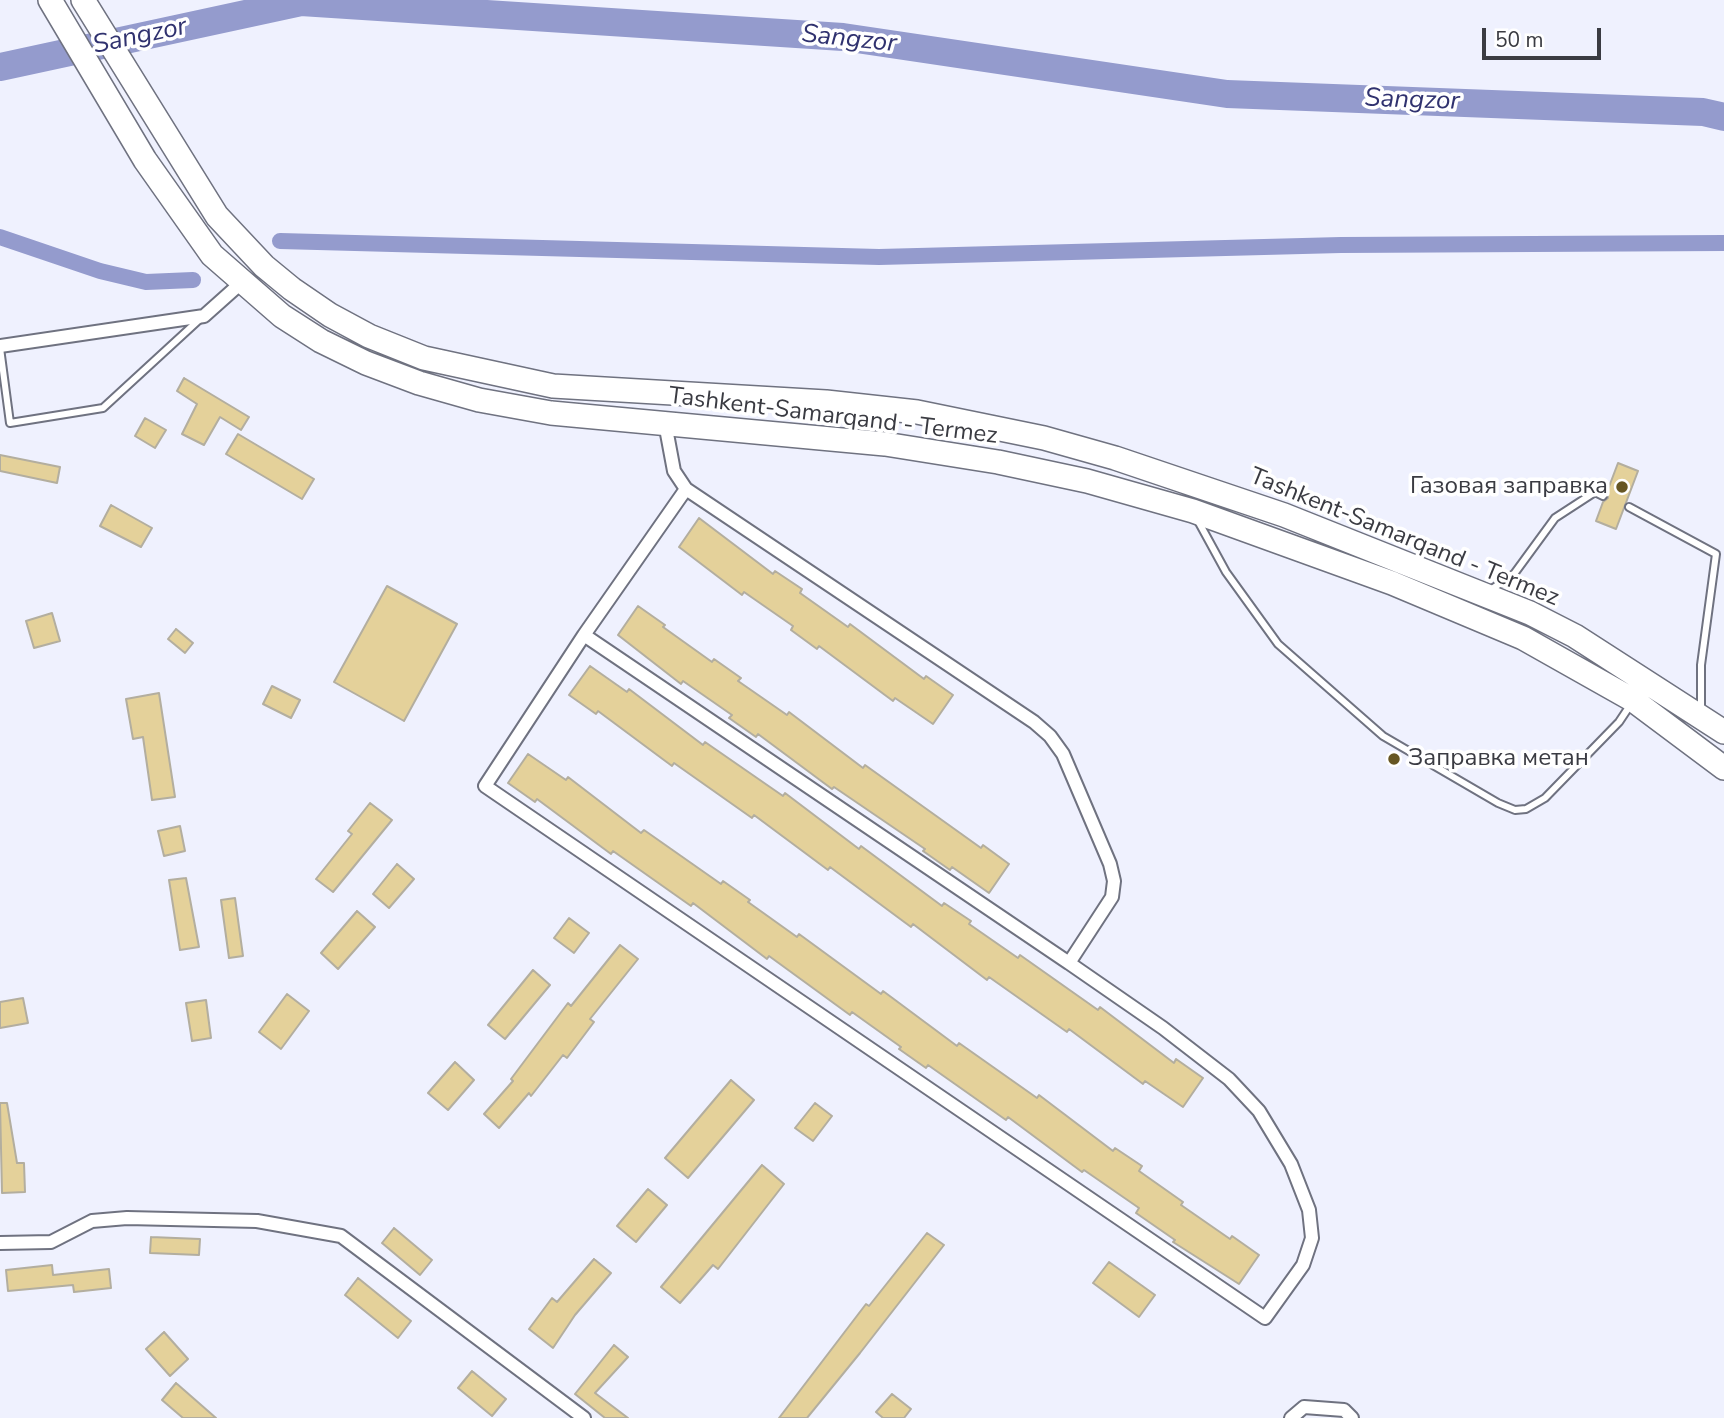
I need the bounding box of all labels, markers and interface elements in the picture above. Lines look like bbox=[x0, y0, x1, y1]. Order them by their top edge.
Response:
water label: Sangzor bbox=[90, 12, 190, 62]
scale bar bbox=[1486, 14, 1605, 58]
water label: Sangzor bbox=[800, 20, 898, 60]
text: 50 m bbox=[1495, 26, 1544, 54]
water label: Sangzor bbox=[1364, 84, 1460, 118]
street label: Tashkent-Samarqand - Termez bbox=[667, 383, 999, 451]
street label: Tashkent-Samarqand - Termez bbox=[1245, 463, 1563, 613]
place label: Газовая заправка bbox=[1410, 473, 1608, 501]
marker: Газовая заправка bbox=[1614, 479, 1630, 495]
place label: Заправка метан bbox=[1408, 745, 1589, 773]
marker: Заправка метан bbox=[1386, 751, 1402, 767]

